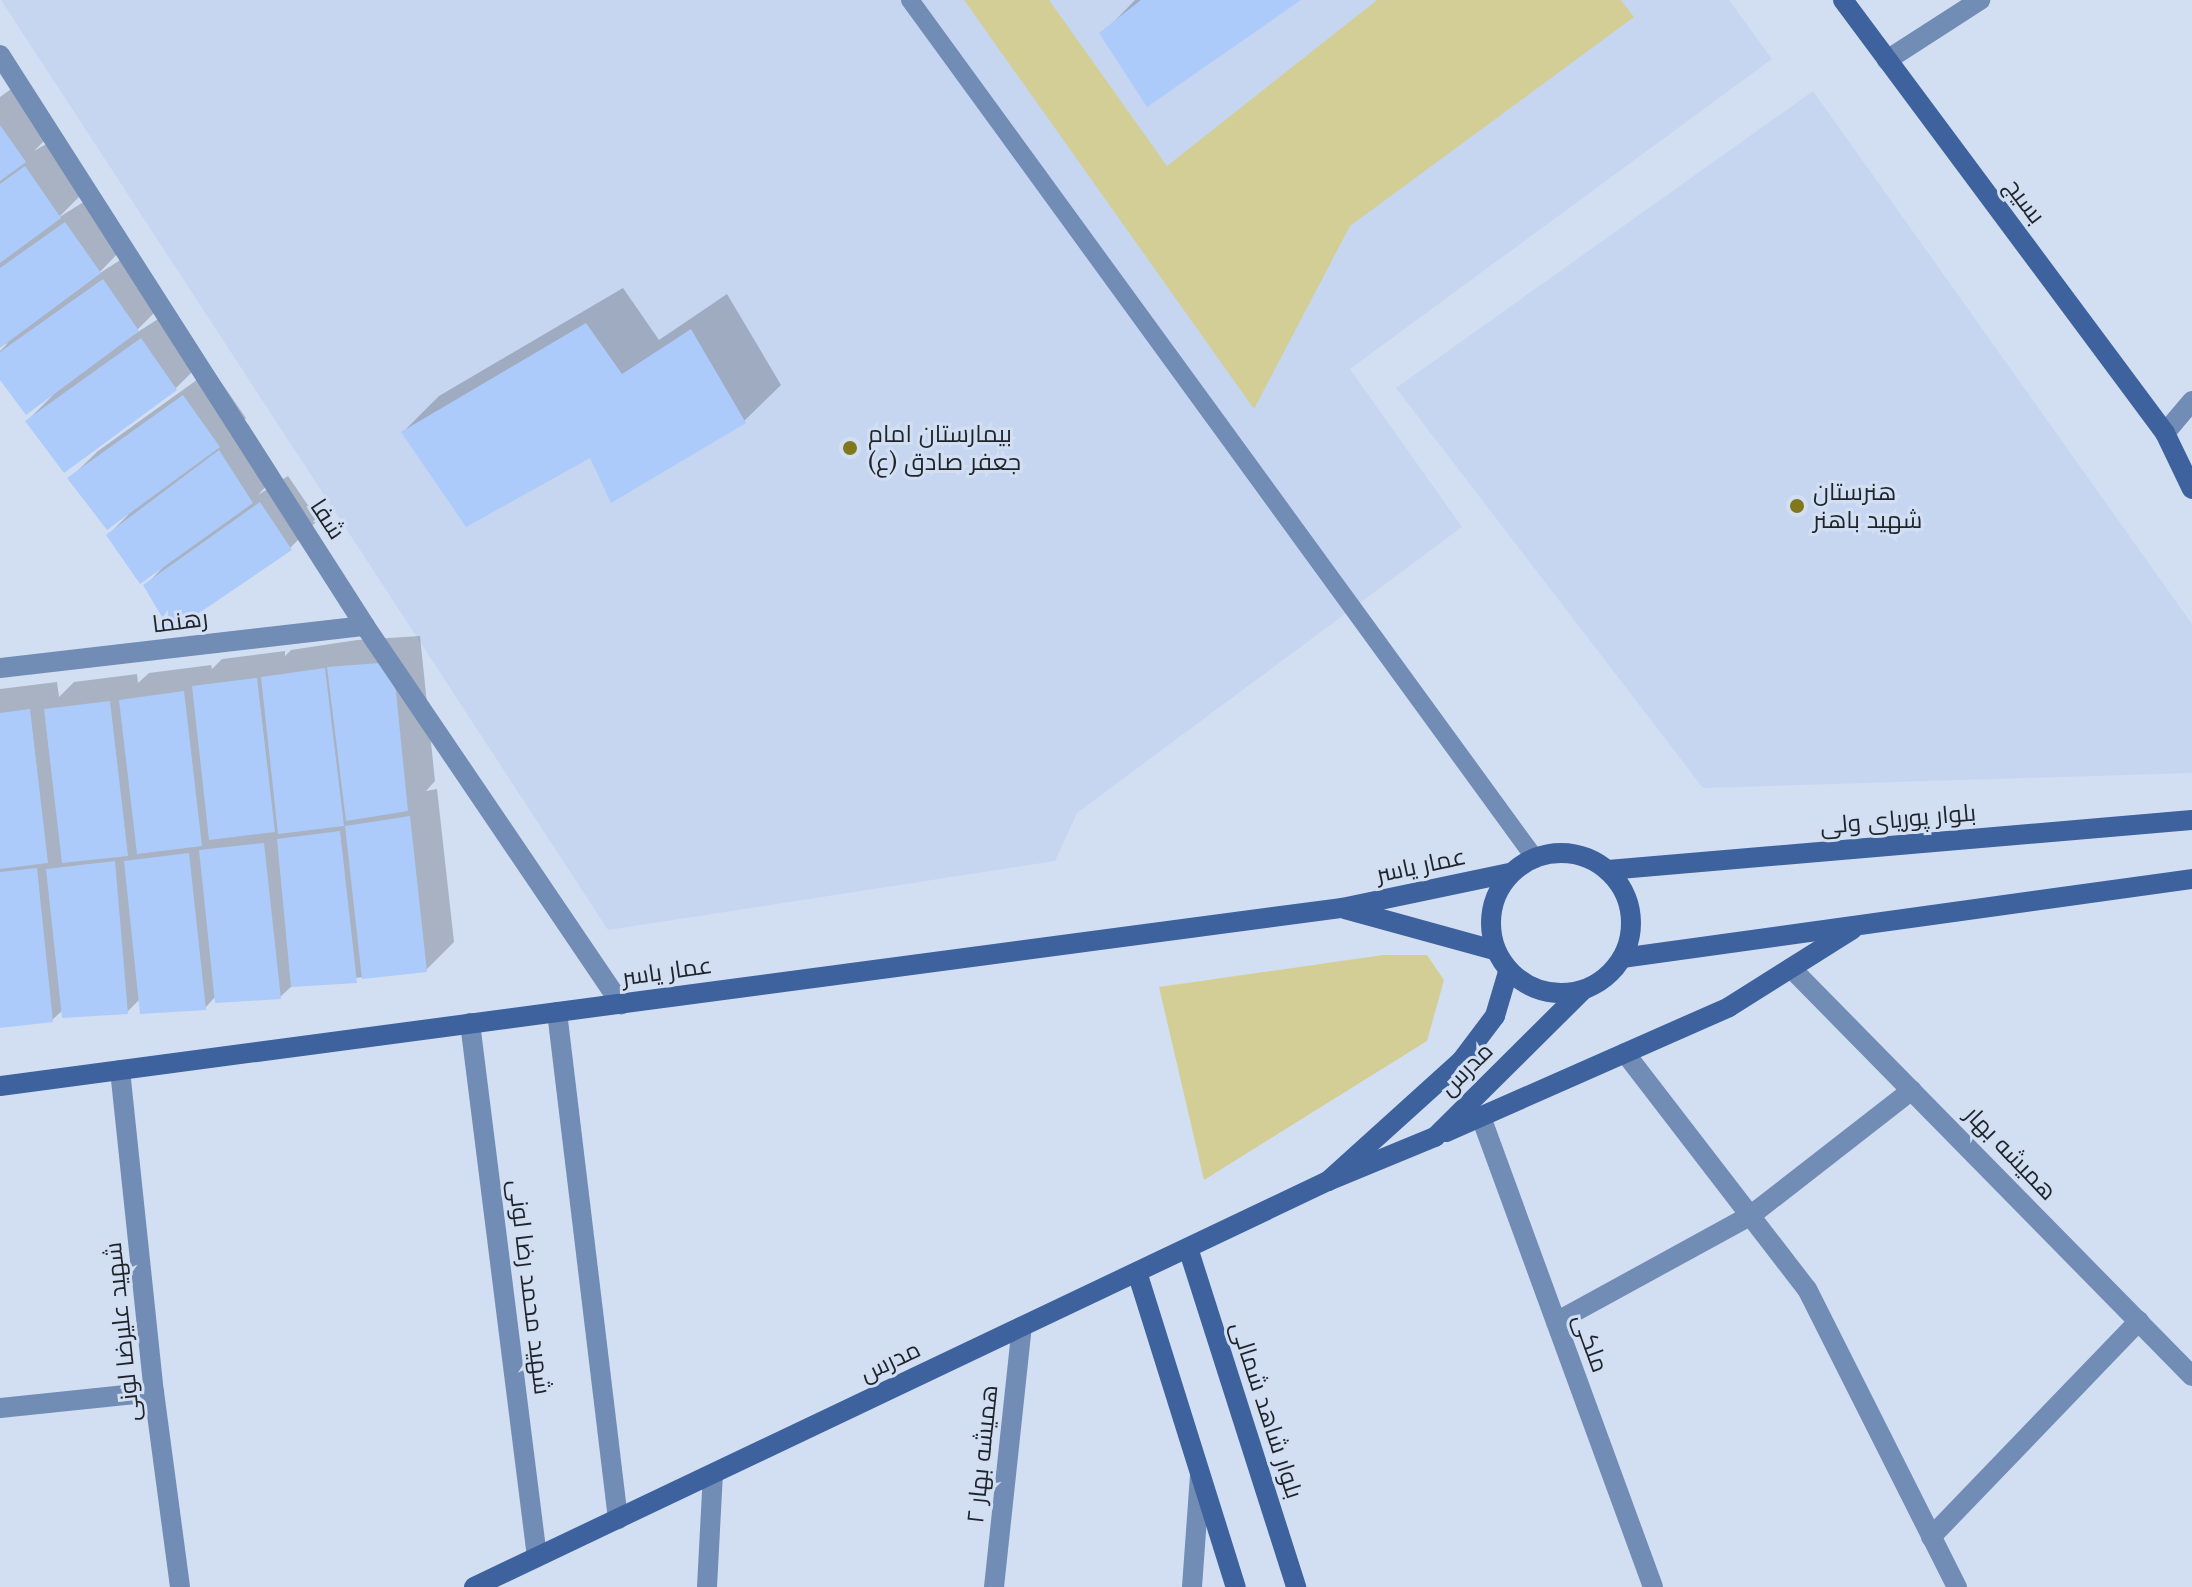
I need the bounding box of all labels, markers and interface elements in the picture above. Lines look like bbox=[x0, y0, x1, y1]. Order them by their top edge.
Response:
street label: بسیج bbox=[1999, 173, 2051, 229]
place label: بیمارستان امام جعفر صادق (ع) bbox=[868, 420, 1021, 476]
marker: بیمارستان امام جعفر صادق (ع) bbox=[839, 437, 861, 459]
place label: هنرستان شهید باهنر bbox=[1813, 478, 1922, 534]
street label: شفا bbox=[304, 493, 352, 545]
marker: هنرستان شهید باهنر bbox=[1788, 497, 1806, 515]
street label: رهنما bbox=[151, 603, 209, 639]
street label: بلوار پوریای ولی bbox=[1819, 798, 1977, 840]
street label: عمار یاسر bbox=[1374, 841, 1468, 889]
street label: عمار یاسر bbox=[620, 950, 714, 992]
street label: مدرس bbox=[1433, 1036, 1499, 1102]
street label: همیشه بهار bbox=[1959, 1100, 2063, 1206]
street label: شهید محمد رضا لونی bbox=[503, 1178, 557, 1396]
street label: شهید علیرضا لونی bbox=[98, 1241, 146, 1423]
street label: ملکی bbox=[1567, 1310, 1615, 1376]
street label: بلوار شاهد شمالی bbox=[1225, 1318, 1309, 1502]
street label: مدرس bbox=[855, 1335, 925, 1387]
street label: همیشه بهار ۲ bbox=[960, 1383, 1004, 1525]

